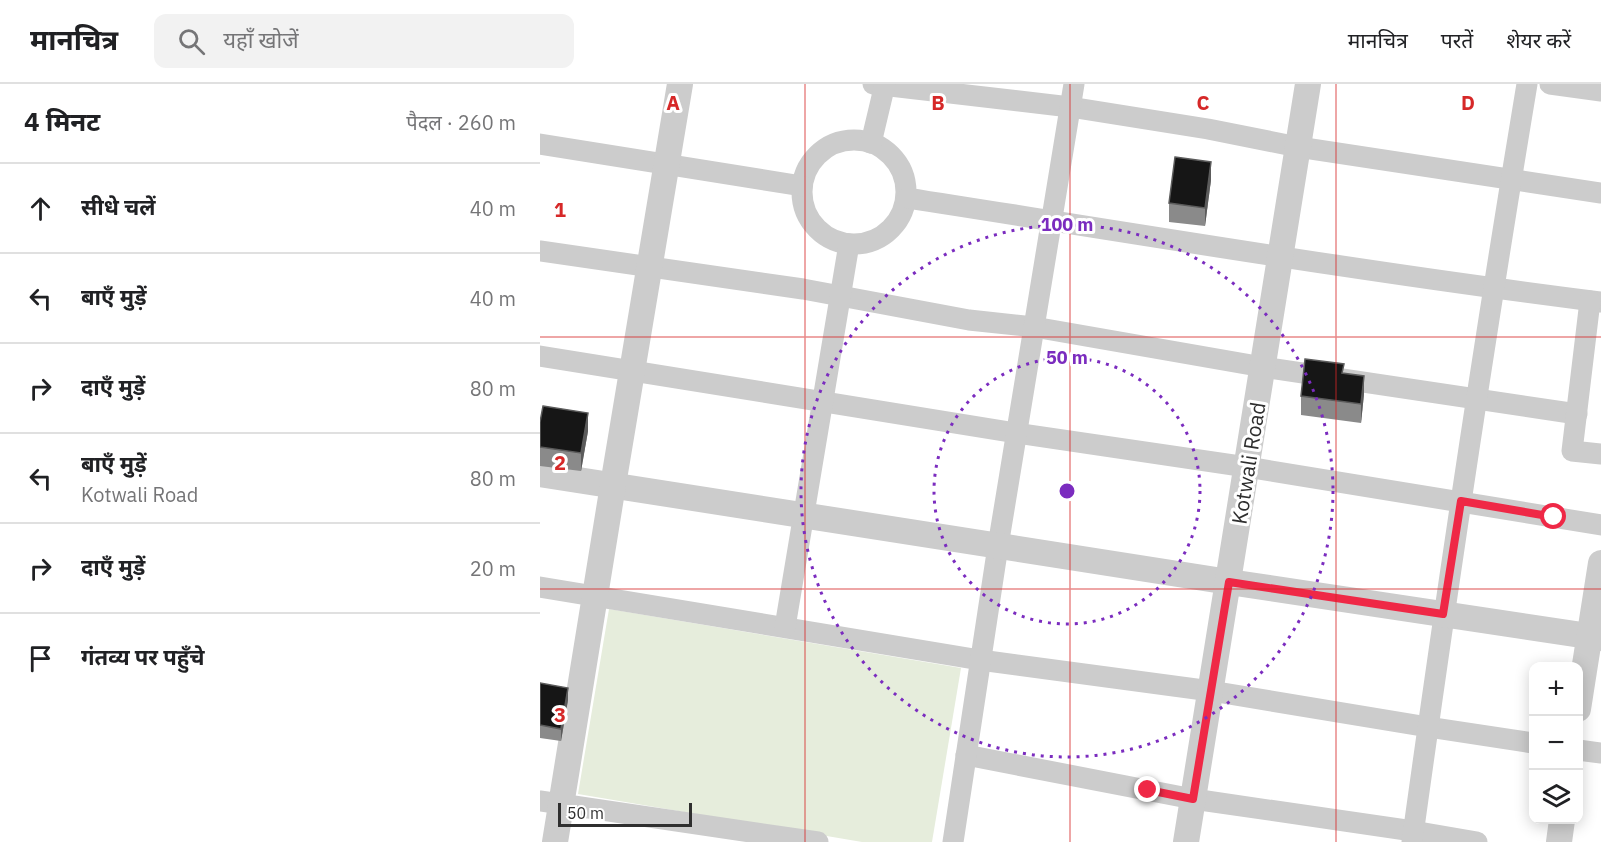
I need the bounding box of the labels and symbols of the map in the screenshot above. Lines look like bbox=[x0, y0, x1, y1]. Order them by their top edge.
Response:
text: A bbox=[666, 89, 680, 116]
text: B bbox=[931, 89, 945, 116]
text: C bbox=[1196, 89, 1210, 116]
text: D bbox=[1461, 89, 1475, 116]
text: 1 bbox=[554, 196, 566, 223]
text: 100 m bbox=[1041, 213, 1093, 236]
text: 50 m bbox=[1046, 346, 1088, 369]
street label: Kotwali Road bbox=[1225, 400, 1271, 526]
text: 2 bbox=[554, 449, 566, 476]
centre of rings bbox=[1057, 481, 1077, 501]
route start bbox=[1540, 503, 1566, 529]
text: 3 bbox=[554, 701, 566, 728]
route end bbox=[1134, 776, 1160, 802]
scale bar bbox=[558, 800, 692, 828]

